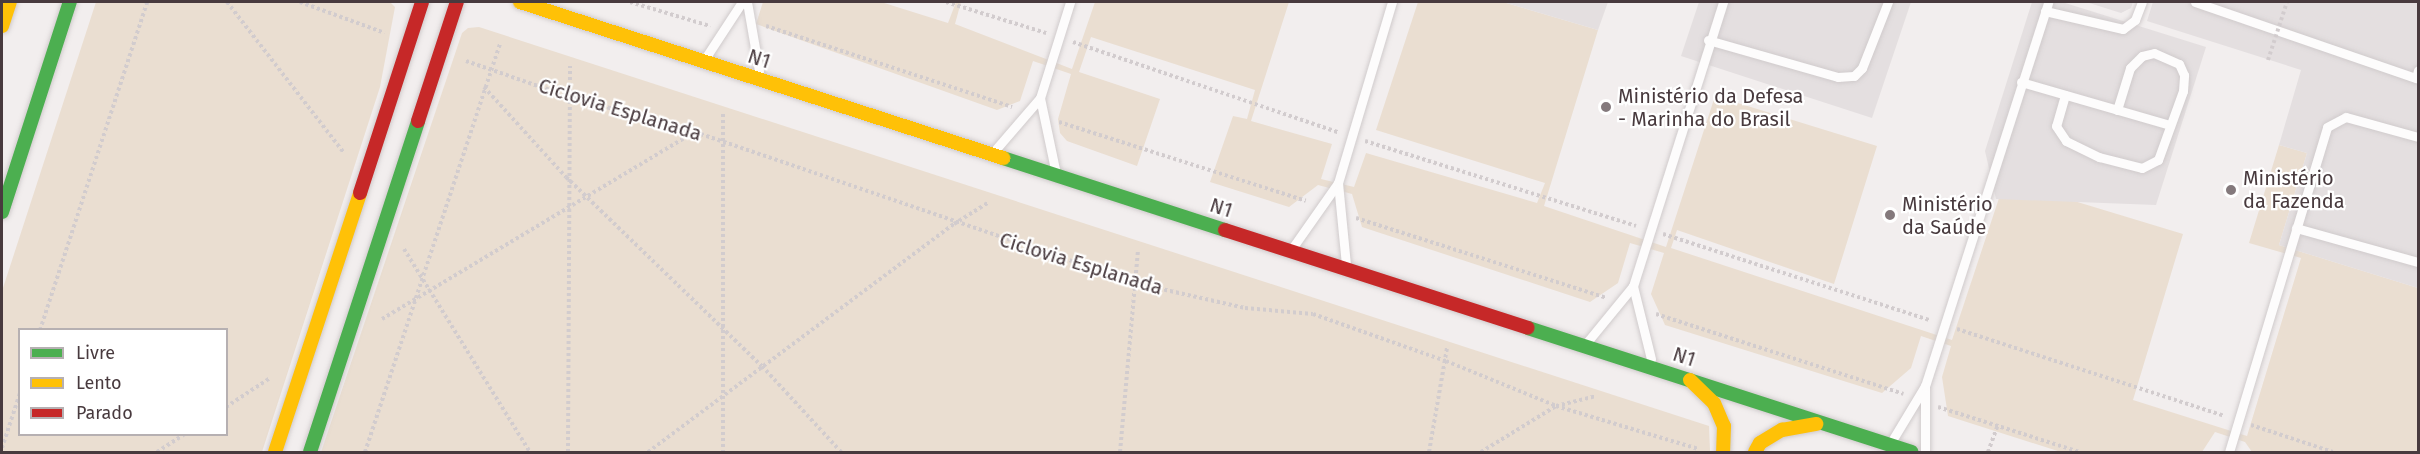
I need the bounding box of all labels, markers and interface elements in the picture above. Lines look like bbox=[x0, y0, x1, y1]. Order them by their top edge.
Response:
street label: N1 bbox=[745, 44, 773, 74]
street label: Ciclovia Esplanada bbox=[536, 74, 704, 146]
place label: Ministério da Defesa - Marinha do Brasil bbox=[1618, 84, 1803, 131]
marker: Ministério da Defesa - Marinha do Brasil bbox=[1599, 100, 1613, 114]
place label: Ministério da Fazenda bbox=[2243, 166, 2345, 213]
marker: Ministério da Fazenda bbox=[2224, 183, 2238, 197]
place label: Ministério da Saúde bbox=[1902, 192, 1993, 239]
street label: N1 bbox=[1207, 193, 1235, 223]
marker: Ministério da Saúde bbox=[1883, 208, 1897, 222]
street label: Ciclovia Esplanada bbox=[997, 228, 1165, 300]
legend bbox=[18, 328, 228, 436]
text: Livre bbox=[76, 342, 115, 364]
street label: N1 bbox=[1670, 342, 1698, 372]
text: Lento bbox=[76, 372, 122, 394]
text: Parado bbox=[76, 402, 133, 424]

